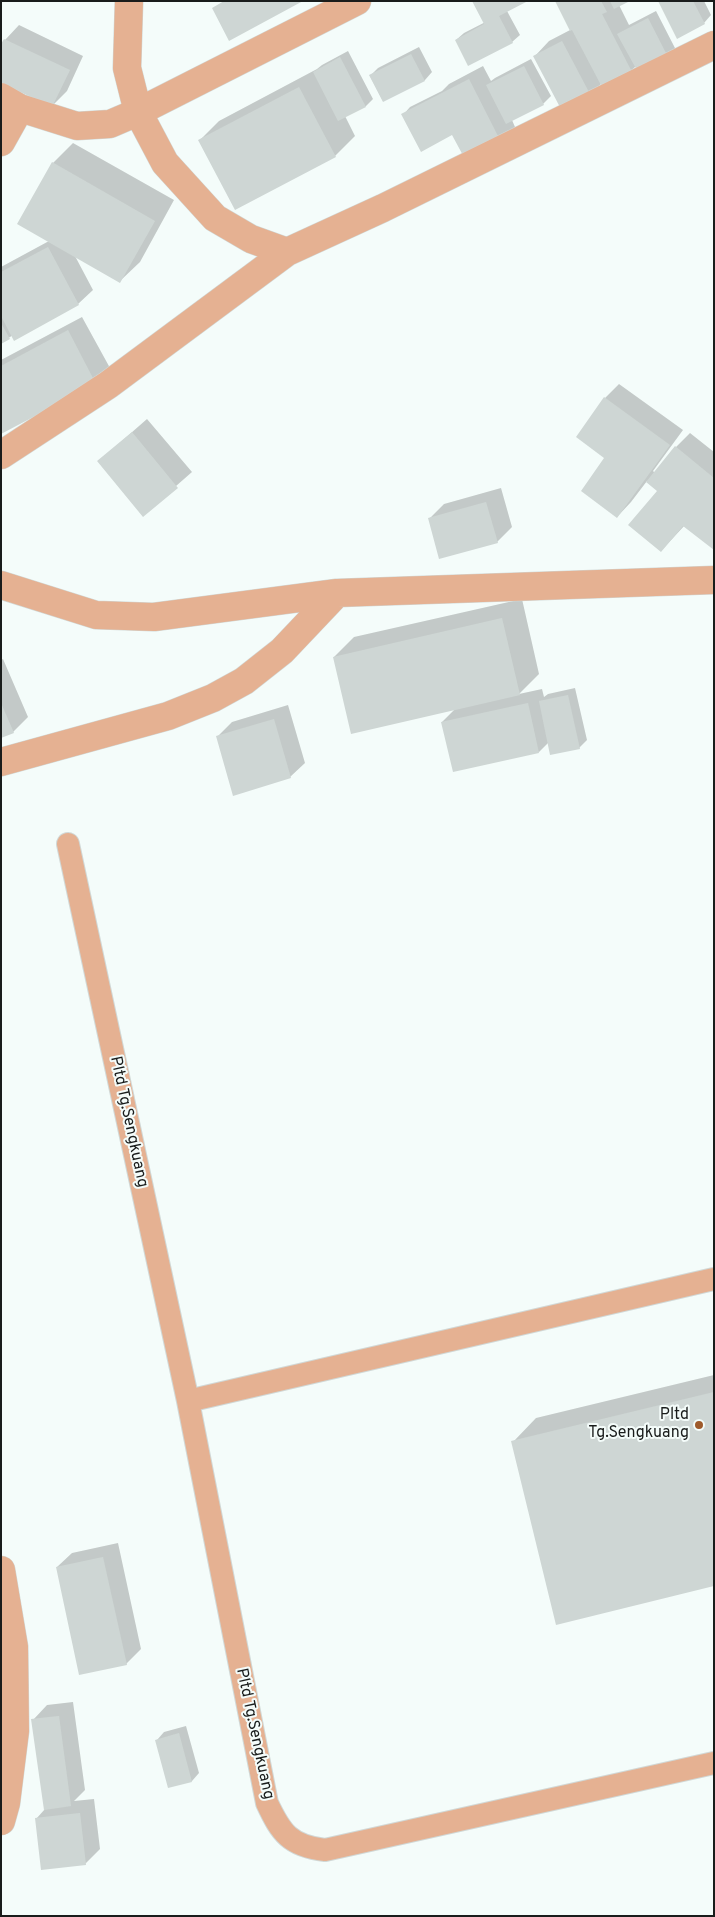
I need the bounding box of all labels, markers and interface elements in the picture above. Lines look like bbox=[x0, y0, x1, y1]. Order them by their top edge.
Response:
street label: Pltd Tg.Sengkuang bbox=[105, 1055, 151, 1189]
place label: Pltd Tg.Sengkuang bbox=[588, 1406, 689, 1444]
marker: Pltd Tg.Sengkuang bbox=[693, 1419, 705, 1431]
street label: Pltd Tg.Sengkuang bbox=[231, 1667, 277, 1801]

